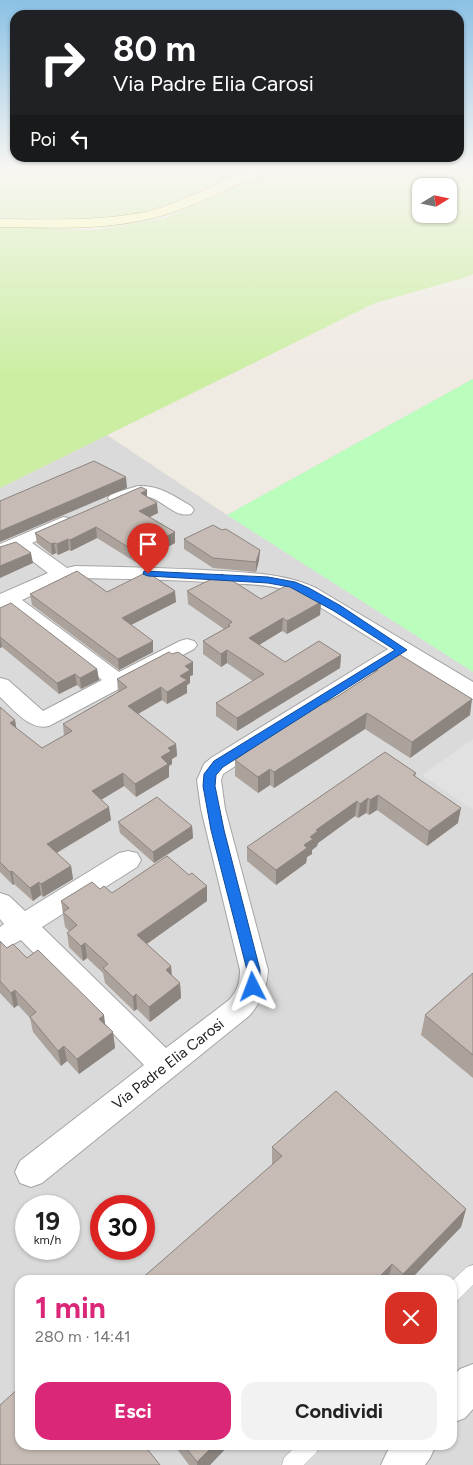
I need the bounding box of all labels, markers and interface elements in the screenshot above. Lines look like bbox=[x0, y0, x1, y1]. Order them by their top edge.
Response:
text: 80 m bbox=[113, 28, 196, 70]
icon: right bbox=[30, 30, 95, 95]
text: Via Padre Elia Carosi bbox=[113, 70, 314, 97]
icon: left bbox=[66, 125, 94, 153]
text: Poi bbox=[30, 128, 56, 151]
north arrow bbox=[412, 178, 458, 222]
map controls bbox=[412, 178, 457, 223]
pin bbox=[127, 523, 169, 574]
icon: arrive bbox=[134, 530, 162, 558]
position arrow bbox=[226, 960, 278, 1012]
street label: Via Padre Elia Carosi bbox=[109, 1015, 227, 1113]
speed limit sign: 30 bbox=[90, 1195, 155, 1260]
text: 19 bbox=[35, 1206, 60, 1236]
text: km/h bbox=[34, 1233, 61, 1247]
text: 1 min bbox=[35, 1289, 106, 1326]
button: close bbox=[385, 1292, 437, 1344]
text: 280 m · 14:41 bbox=[35, 1327, 131, 1346]
button: Esci bbox=[35, 1382, 231, 1440]
button: Condividi bbox=[241, 1382, 437, 1440]

